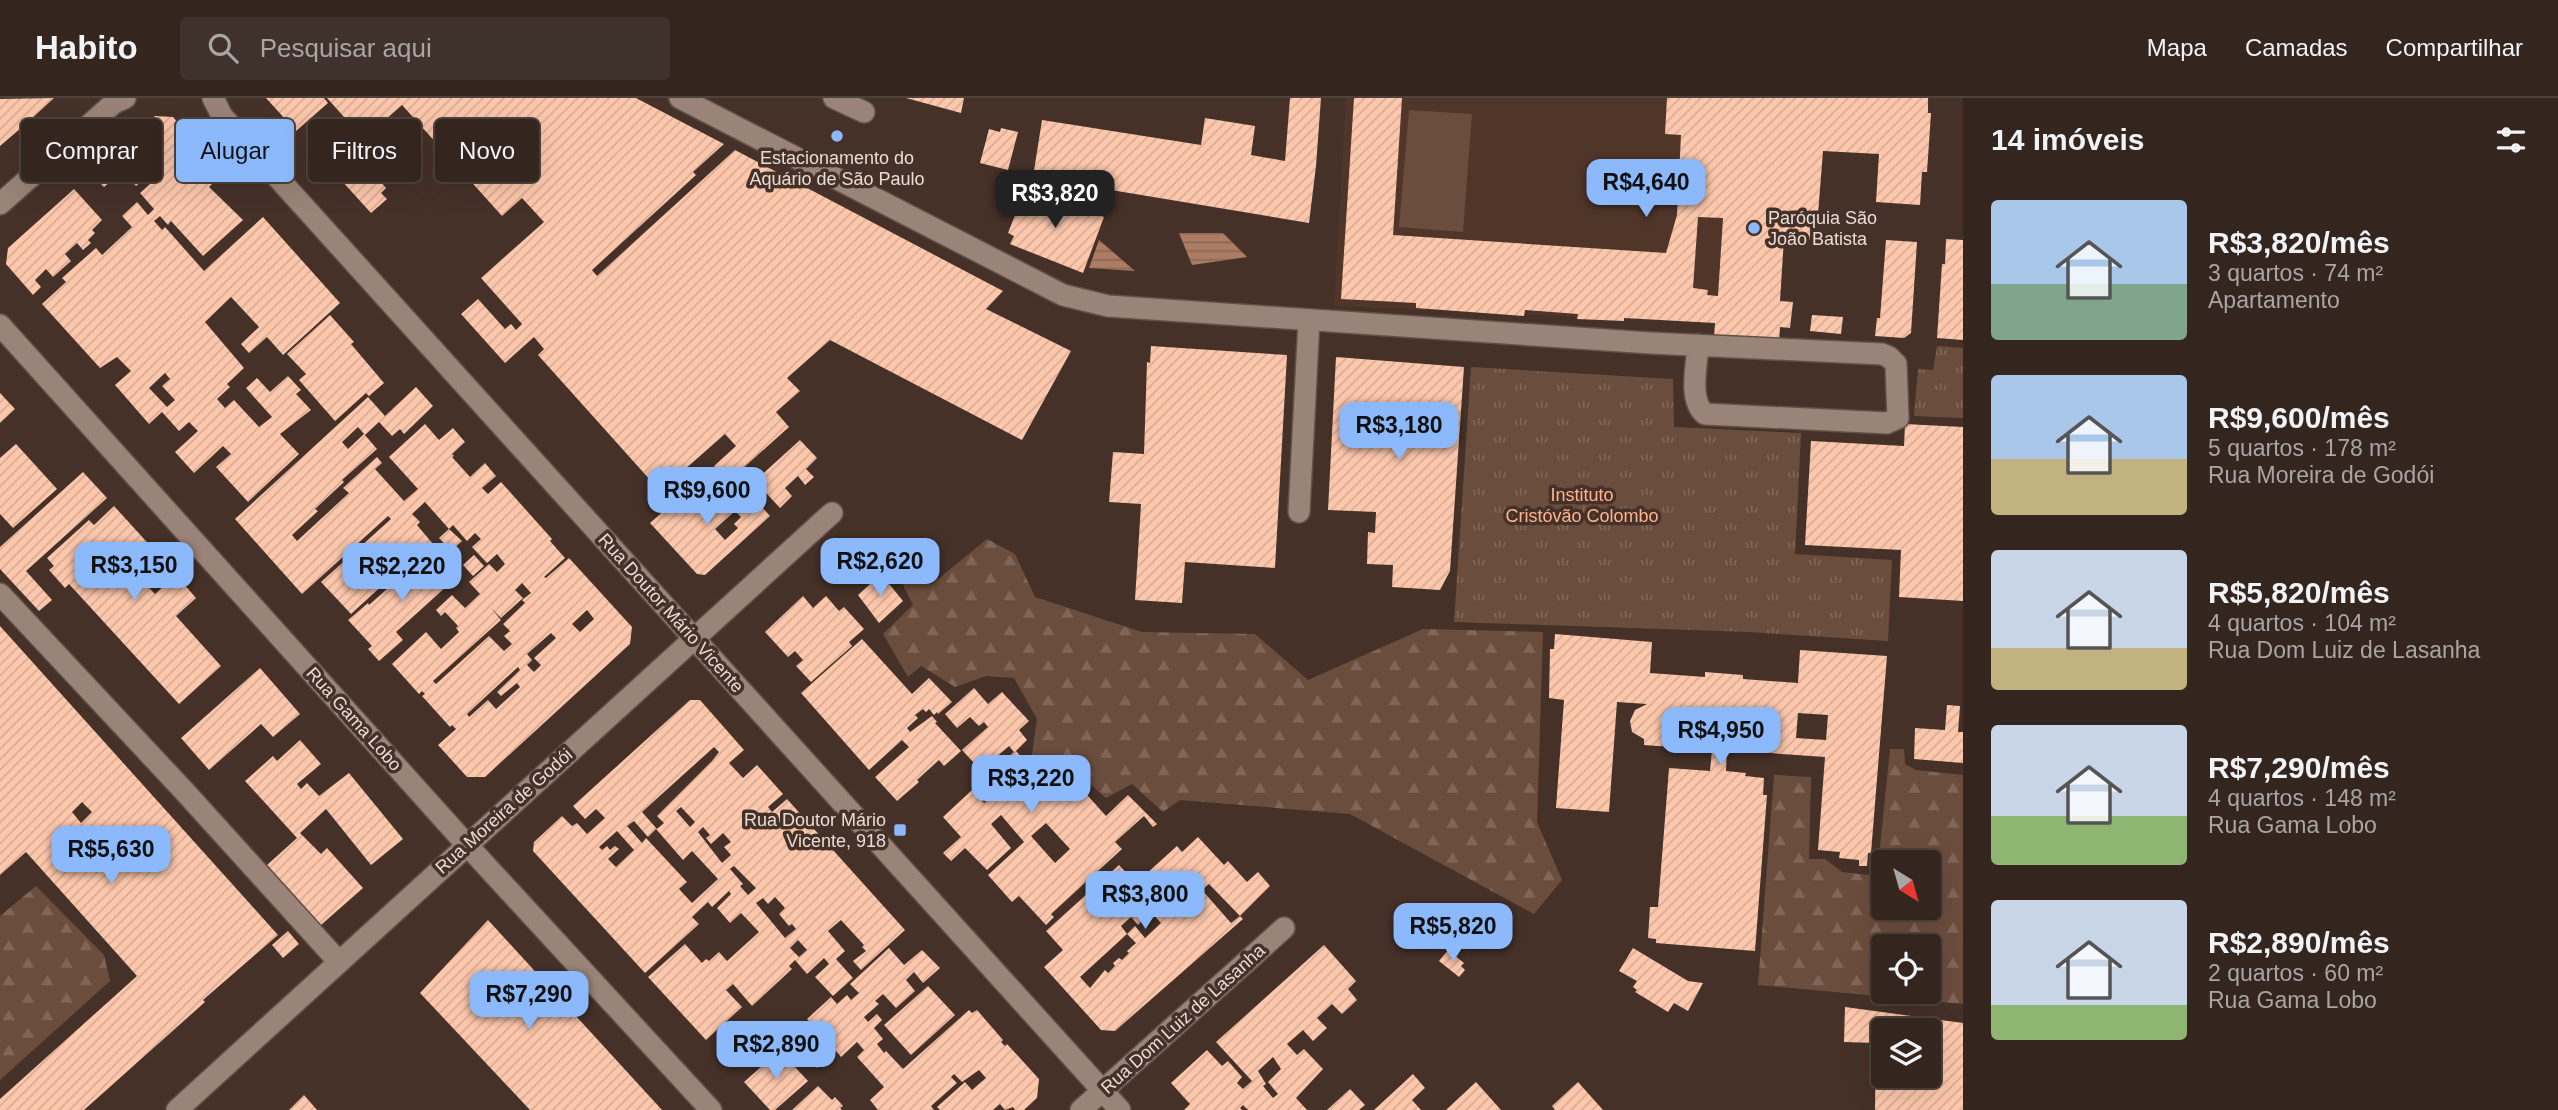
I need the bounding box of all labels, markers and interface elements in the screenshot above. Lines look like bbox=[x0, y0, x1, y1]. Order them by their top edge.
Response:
search box bbox=[180, 17, 670, 80]
text: Habito bbox=[35, 29, 138, 66]
icon: search bbox=[204, 29, 242, 67]
text: Pesquisar aqui bbox=[260, 33, 432, 63]
text: Mapa bbox=[2147, 34, 2207, 61]
text: Camadas bbox=[2245, 34, 2348, 61]
text: Compartilhar bbox=[2386, 34, 2523, 61]
chip: Comprar bbox=[21, 119, 162, 182]
chip: Alugar bbox=[176, 119, 294, 182]
chip: Filtros bbox=[308, 119, 421, 182]
chip: Novo bbox=[435, 119, 539, 182]
icon: filters bbox=[2492, 121, 2530, 159]
text: 14 imóveis bbox=[1991, 123, 2144, 156]
marker: Estacionamento do Aquário de São Paulo bbox=[829, 128, 845, 144]
place label: Estacionamento do Aquário de São Paulo bbox=[749, 148, 925, 189]
pin: R$4,640 bbox=[1581, 159, 1711, 219]
text: R$4,640 bbox=[1603, 169, 1689, 195]
pin: R$3,820 bbox=[990, 170, 1120, 230]
text: R$3,820 bbox=[1012, 180, 1098, 206]
place label: Paróquia São João Batista bbox=[1768, 208, 1877, 249]
marker: Paróquia São João Batista bbox=[1746, 220, 1762, 236]
text: R$3,820/mês bbox=[2208, 226, 2390, 259]
icon: home bbox=[2047, 228, 2131, 312]
text: 3 quartos · 74 m² bbox=[2208, 260, 2383, 286]
text: Apartamento bbox=[2208, 287, 2340, 313]
text: R$9,600/mês bbox=[2208, 401, 2390, 434]
pin: R$3,180 bbox=[1334, 402, 1464, 462]
icon: home bbox=[2047, 403, 2131, 487]
text: R$3,180 bbox=[1356, 412, 1442, 438]
text: 5 quartos · 178 m² bbox=[2208, 435, 2396, 461]
text: Rua Moreira de Godói bbox=[2208, 462, 2434, 488]
pin: R$9,600 bbox=[642, 468, 772, 527]
text: R$9,600 bbox=[664, 477, 750, 503]
park label: Instituto Cristóvão Colombo bbox=[1505, 485, 1659, 526]
street label: Rua Doutor Mário Vicente bbox=[594, 529, 748, 697]
pin: R$2,620 bbox=[815, 538, 945, 598]
pin: R$3,150 bbox=[69, 542, 199, 602]
pin: R$2,220 bbox=[337, 544, 467, 603]
text: R$2,620 bbox=[837, 548, 923, 574]
text: R$3,150 bbox=[91, 552, 177, 578]
text: R$2,220 bbox=[359, 553, 445, 579]
text: R$5,820/mês bbox=[2208, 576, 2390, 609]
icon: home bbox=[2047, 578, 2131, 662]
text: 4 quartos · 104 m² bbox=[2208, 610, 2396, 636]
text: Rua Dom Luiz de Lasanha bbox=[2208, 637, 2480, 663]
street label: Rua Gama Lobo bbox=[302, 663, 406, 775]
pin: R$4,950 bbox=[1656, 708, 1786, 767]
text: R$4,950 bbox=[1678, 717, 1764, 743]
street label: Rua Moreira de Godói bbox=[432, 744, 576, 878]
text: R$7,290/mês bbox=[2208, 751, 2390, 784]
icon: home bbox=[2047, 753, 2131, 837]
pin: R$3,220 bbox=[966, 756, 1096, 815]
text: R$3,220 bbox=[988, 765, 1074, 791]
text: 4 quartos · 148 m² bbox=[2208, 785, 2396, 811]
place label: Rua Doutor Mário Vicente, 918 bbox=[744, 810, 886, 851]
text: Rua Gama Lobo bbox=[2208, 812, 2377, 838]
marker: Rua Doutor Mário Vicente, 918 bbox=[892, 822, 908, 838]
pin: R$5,630 bbox=[46, 826, 176, 886]
text: R$5,630 bbox=[68, 836, 154, 862]
north arrow bbox=[1871, 850, 1941, 920]
map controls bbox=[1871, 850, 1941, 1088]
pin: R$3,800 bbox=[1080, 872, 1210, 931]
text: R$3,800 bbox=[1102, 881, 1188, 907]
pin: R$5,820 bbox=[1388, 904, 1518, 963]
text: R$5,820 bbox=[1410, 913, 1496, 939]
text: R$2,890/mês bbox=[2208, 926, 2390, 959]
icon: home bbox=[2047, 928, 2131, 1012]
button: locate bbox=[1871, 934, 1941, 1004]
street label: Rua Dom Luiz de Lasanha bbox=[1097, 940, 1270, 1098]
text: 2 quartos · 60 m² bbox=[2208, 960, 2383, 986]
pin: R$7,290 bbox=[464, 972, 594, 1031]
text: R$7,290 bbox=[486, 981, 572, 1007]
text: Rua Gama Lobo bbox=[2208, 987, 2377, 1013]
button: layers bbox=[1871, 1018, 1941, 1088]
pin: R$2,890 bbox=[711, 1021, 841, 1081]
text: R$2,890 bbox=[733, 1031, 819, 1057]

